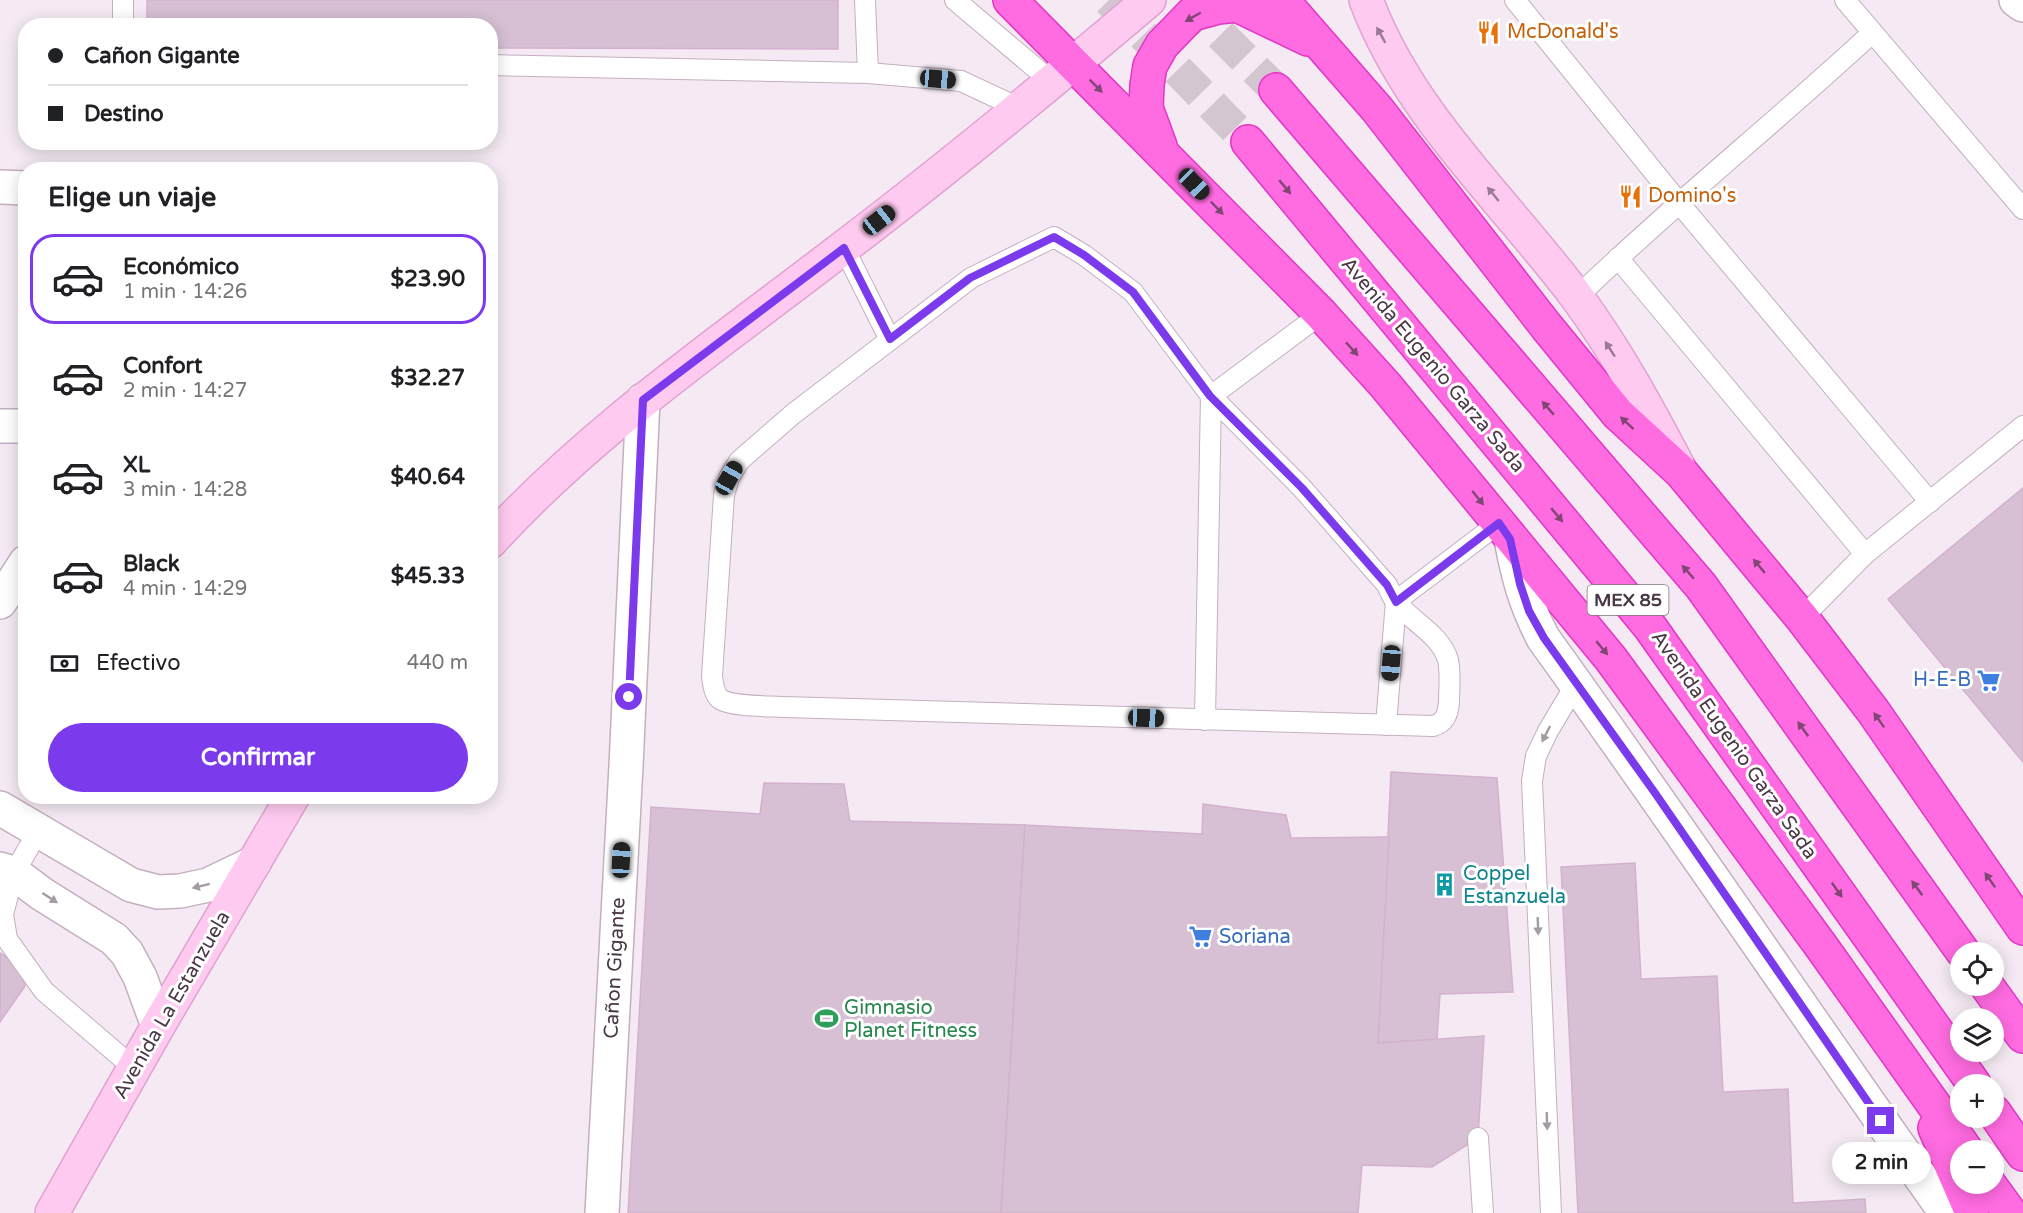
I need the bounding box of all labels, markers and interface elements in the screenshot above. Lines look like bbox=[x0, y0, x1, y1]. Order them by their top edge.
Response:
one-way arrow bbox=[1185, 11, 1201, 22]
restaurant icon: McDonald's bbox=[1476, 19, 1502, 45]
place label: McDonald's bbox=[1507, 20, 1619, 44]
one-way arrow bbox=[1376, 26, 1386, 43]
text: Cañon Gigante bbox=[84, 43, 240, 69]
car bbox=[919, 68, 957, 90]
one-way arrow bbox=[1088, 79, 1103, 93]
text: Destino bbox=[84, 101, 164, 127]
car bbox=[1175, 165, 1213, 203]
one-way arrow bbox=[1279, 179, 1292, 195]
text: Elige un viaje bbox=[48, 181, 216, 214]
restaurant icon: Domino's bbox=[1617, 183, 1643, 209]
place label: Domino's bbox=[1648, 184, 1736, 208]
one-way arrow bbox=[1486, 186, 1499, 202]
one-way arrow bbox=[1210, 201, 1224, 215]
car bbox=[859, 202, 899, 238]
icon: car bbox=[51, 252, 105, 306]
street label: Avenida Eugenio Garza Sada bbox=[1336, 253, 1530, 477]
text: Económico bbox=[123, 254, 239, 280]
text: $23.90 bbox=[390, 266, 465, 292]
text: 1 min · 14:26 bbox=[123, 280, 247, 304]
one-way arrow bbox=[1345, 341, 1358, 356]
one-way arrow bbox=[1605, 341, 1616, 357]
icon: car bbox=[51, 351, 105, 405]
text: Confort bbox=[123, 353, 202, 379]
text: $32.27 bbox=[390, 365, 465, 391]
text: 2 min · 14:27 bbox=[123, 379, 247, 403]
one-way arrow bbox=[1542, 401, 1555, 416]
one-way arrow bbox=[1620, 416, 1635, 430]
icon: car bbox=[51, 450, 105, 504]
text: XL bbox=[123, 452, 150, 478]
car bbox=[712, 458, 746, 498]
text: $40.64 bbox=[390, 464, 465, 490]
text: 3 min · 14:28 bbox=[123, 478, 247, 502]
one-way arrow bbox=[1471, 490, 1484, 505]
one-way arrow bbox=[1551, 507, 1564, 523]
icon: car bbox=[51, 549, 105, 603]
text: Black bbox=[123, 551, 180, 577]
one-way arrow bbox=[1753, 559, 1766, 574]
text: $45.33 bbox=[391, 563, 465, 589]
one-way arrow bbox=[1682, 564, 1695, 580]
text: 4 min · 14:29 bbox=[123, 577, 247, 601]
road number: MEX 85 bbox=[1588, 585, 1668, 615]
street label: Avenida Eugenio Garza Sada bbox=[1646, 626, 1822, 864]
one-way arrow bbox=[1595, 640, 1608, 655]
car bbox=[1380, 644, 1402, 682]
icon: cash bbox=[48, 647, 81, 680]
text: Efectivo bbox=[96, 650, 181, 676]
text: 440 m bbox=[407, 651, 468, 675]
supermarket icon: H-E-B bbox=[1976, 667, 2002, 693]
place label: H-E-B bbox=[1913, 668, 1971, 692]
route start bbox=[615, 683, 642, 710]
car bbox=[1128, 708, 1164, 728]
one-way arrow bbox=[1874, 712, 1885, 728]
one-way arrow bbox=[1798, 722, 1810, 737]
button: Confirmar bbox=[48, 723, 468, 792]
one-way arrow bbox=[1542, 726, 1551, 743]
car bbox=[611, 842, 631, 878]
place label: Coppel Estanzuela bbox=[1463, 862, 1566, 909]
building icon: Coppel Estanzuela bbox=[1432, 872, 1458, 898]
one-way arrow bbox=[1984, 873, 1996, 889]
one-way arrow bbox=[1911, 880, 1923, 896]
one-way arrow bbox=[192, 882, 210, 892]
one-way arrow bbox=[1830, 883, 1842, 898]
one-way arrow bbox=[41, 893, 58, 904]
street label: Cañon Gigante bbox=[599, 897, 631, 1039]
street label: Avenida La Estanzuela bbox=[108, 907, 236, 1103]
one-way arrow bbox=[1534, 917, 1543, 936]
supermarket icon: Soriana bbox=[1188, 924, 1214, 950]
place label: Soriana bbox=[1219, 925, 1291, 949]
map controls bbox=[1950, 942, 2004, 1194]
button: locate bbox=[1950, 942, 2004, 996]
place label: Gimnasio Planet Fitness bbox=[844, 996, 977, 1043]
sports icon: Gimnasio Planet Fitness bbox=[813, 1006, 839, 1032]
button: layers bbox=[1950, 1008, 2004, 1062]
button: + bbox=[1950, 1074, 2004, 1128]
route end bbox=[1867, 1107, 1894, 1134]
one-way arrow bbox=[1542, 1112, 1551, 1131]
button: − bbox=[1950, 1140, 2004, 1194]
callout: 2 min bbox=[1832, 1142, 1930, 1184]
text: 2 min bbox=[1855, 1151, 1908, 1175]

